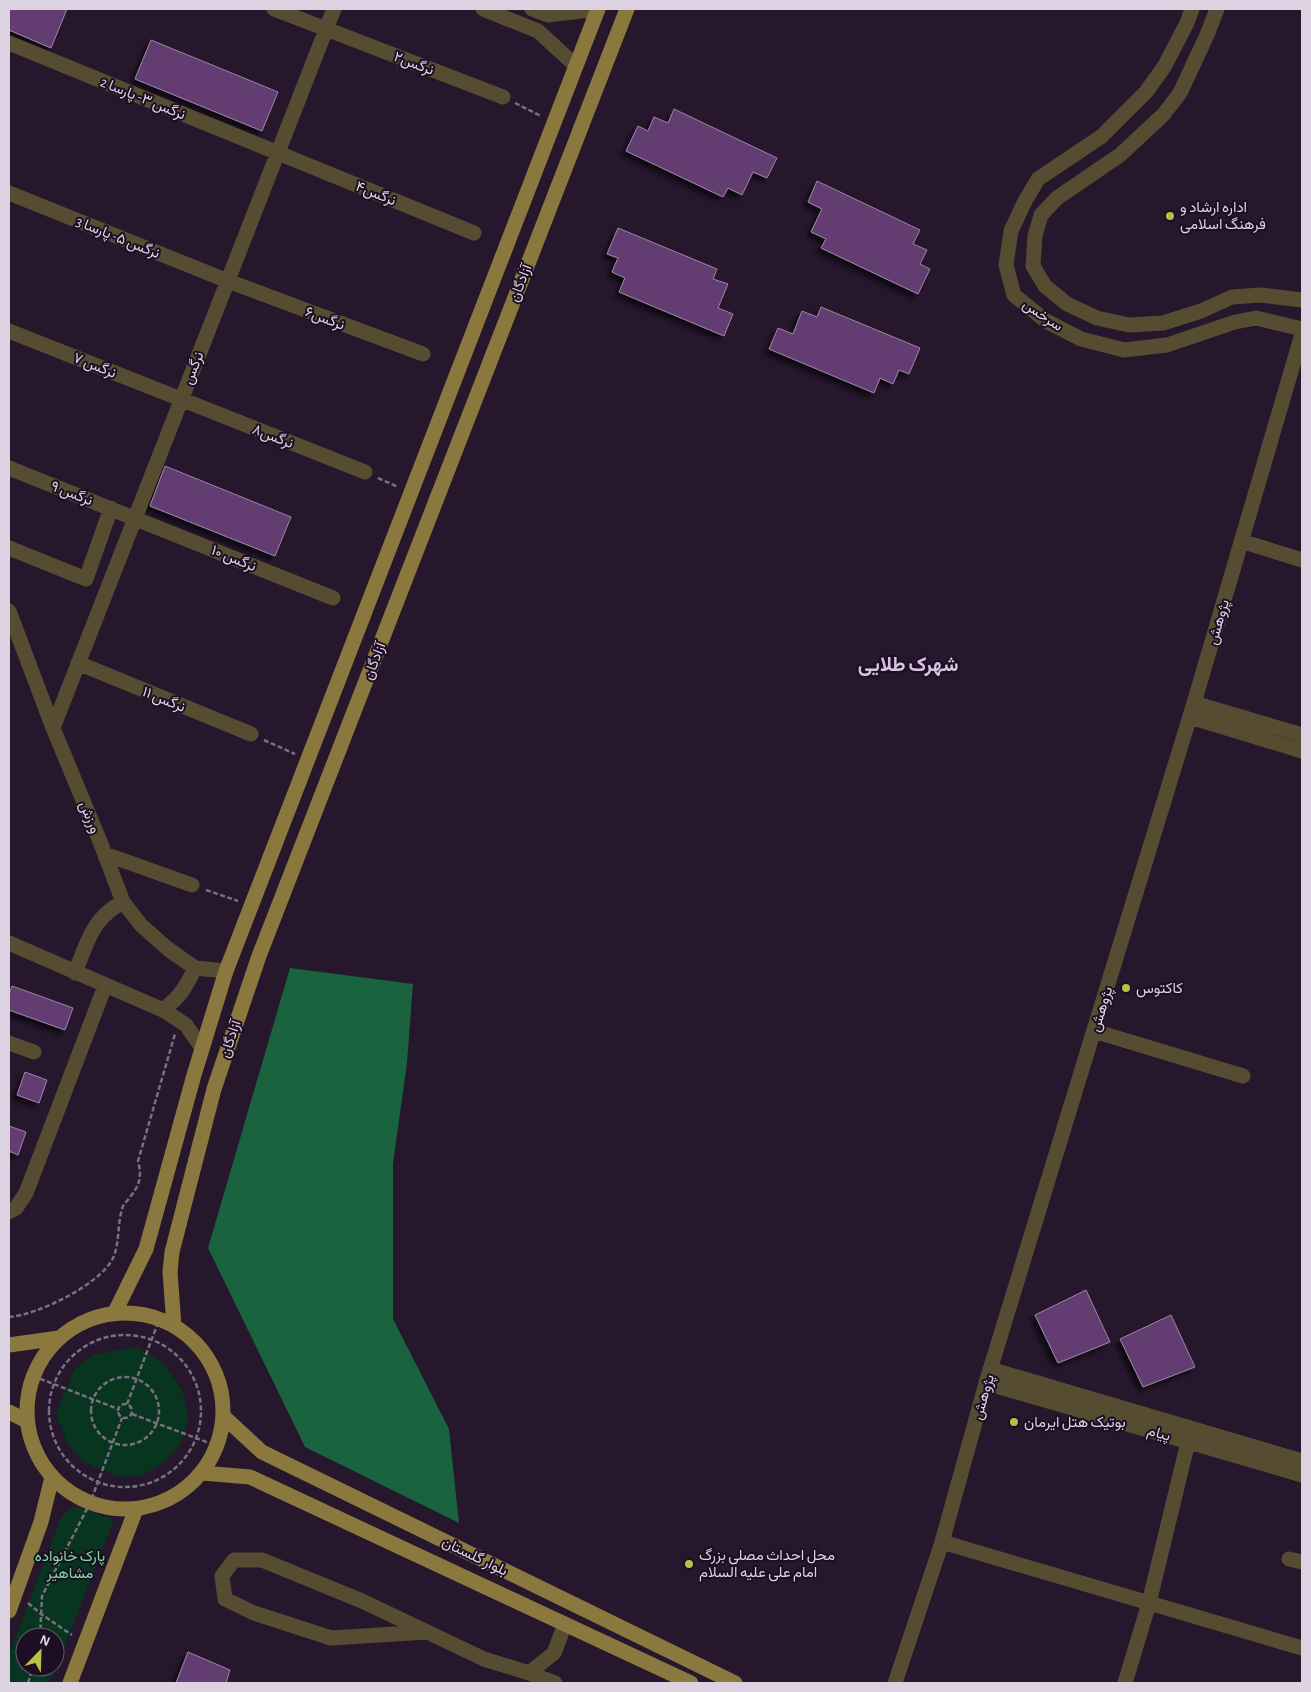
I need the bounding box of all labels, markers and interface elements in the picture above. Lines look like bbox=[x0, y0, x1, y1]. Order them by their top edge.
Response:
street label: نرگس۲ bbox=[391, 49, 436, 80]
street label: نرگس ۳- پارسا 2 bbox=[97, 74, 188, 124]
street label: نرگس۴ bbox=[353, 179, 398, 210]
place label: اداره ارشاد و فرهنگ اسلامی bbox=[1180, 200, 1266, 234]
marker: اداره ارشاد و فرهنگ اسلامی bbox=[1164, 210, 1176, 222]
street label: نرگس ۵- پارسا 3 bbox=[73, 214, 162, 263]
street label: آزادگان bbox=[506, 261, 536, 304]
street label: سرخس bbox=[1019, 297, 1066, 336]
street label: نرگس۶ bbox=[302, 304, 347, 335]
street label: نرگس ۷ bbox=[70, 350, 119, 383]
street label: نرگس bbox=[180, 350, 208, 387]
street label: نرگس۸ bbox=[249, 422, 295, 453]
street label: نرگس ۹ bbox=[48, 479, 95, 510]
street label: نرگس ۱۰ bbox=[208, 543, 258, 576]
street label: پژوهش bbox=[1205, 598, 1234, 647]
street label: آزادگان bbox=[360, 639, 390, 682]
district label: شهرک طلایی bbox=[858, 655, 958, 677]
street label: نرگس ۱۱ bbox=[139, 684, 188, 717]
street label: ورزش bbox=[74, 799, 103, 836]
place label: کاکتوس bbox=[1136, 981, 1183, 998]
marker: کاکتوس bbox=[1120, 982, 1132, 994]
street label: پژوهش bbox=[1088, 985, 1117, 1034]
street label: آزادگان bbox=[216, 1017, 245, 1060]
street label: پژوهش bbox=[970, 1373, 999, 1422]
place label: بوتیک هتل ایرمان bbox=[1024, 1415, 1126, 1431]
marker: بوتیک هتل ایرمان bbox=[1008, 1416, 1020, 1428]
street label: پیام bbox=[1145, 1423, 1172, 1446]
street label: بلوار گلستان bbox=[439, 1534, 510, 1580]
place label: محل احداث مصلی بزرگ امام علی علیه السلام bbox=[699, 1548, 835, 1582]
park label: پارک خانواده مشاهیر bbox=[35, 1549, 105, 1582]
marker: محل احداث مصلی بزرگ امام علی علیه السلام bbox=[683, 1558, 695, 1570]
north arrow bbox=[15, 1627, 65, 1677]
text: N bbox=[37, 1633, 52, 1649]

